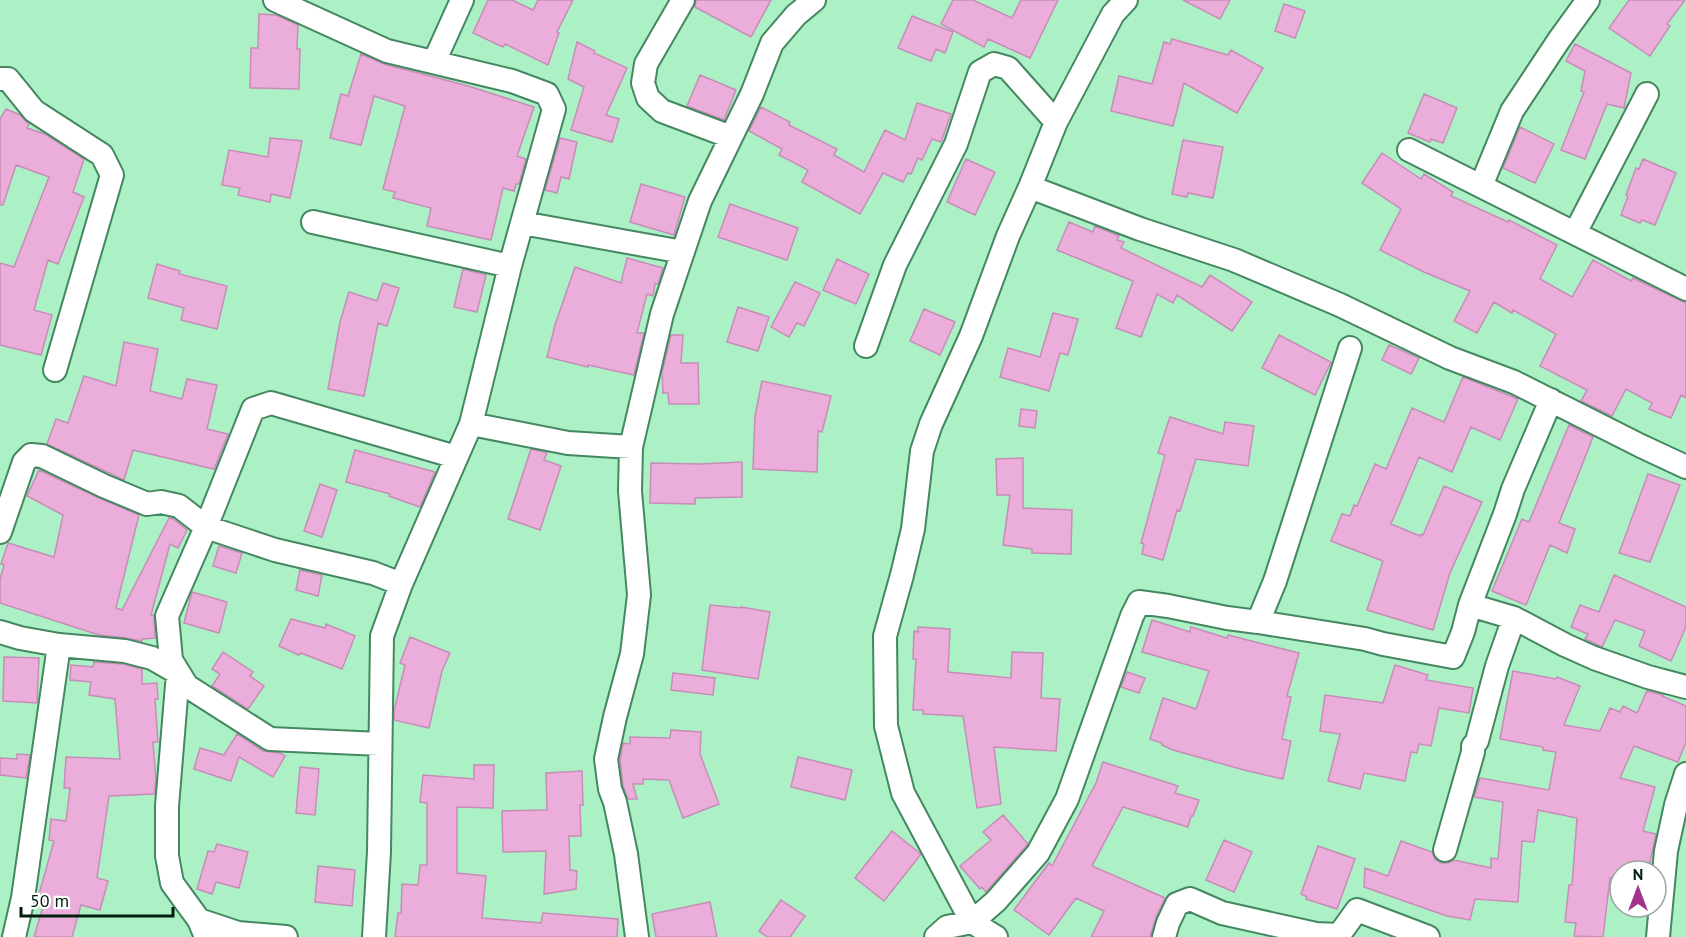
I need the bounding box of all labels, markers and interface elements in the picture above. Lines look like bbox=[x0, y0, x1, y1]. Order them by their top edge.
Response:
north arrow bbox=[1608, 859, 1668, 919]
text: N bbox=[1633, 864, 1643, 884]
scale bar bbox=[21, 880, 172, 918]
text: 50 m bbox=[30, 889, 69, 912]

